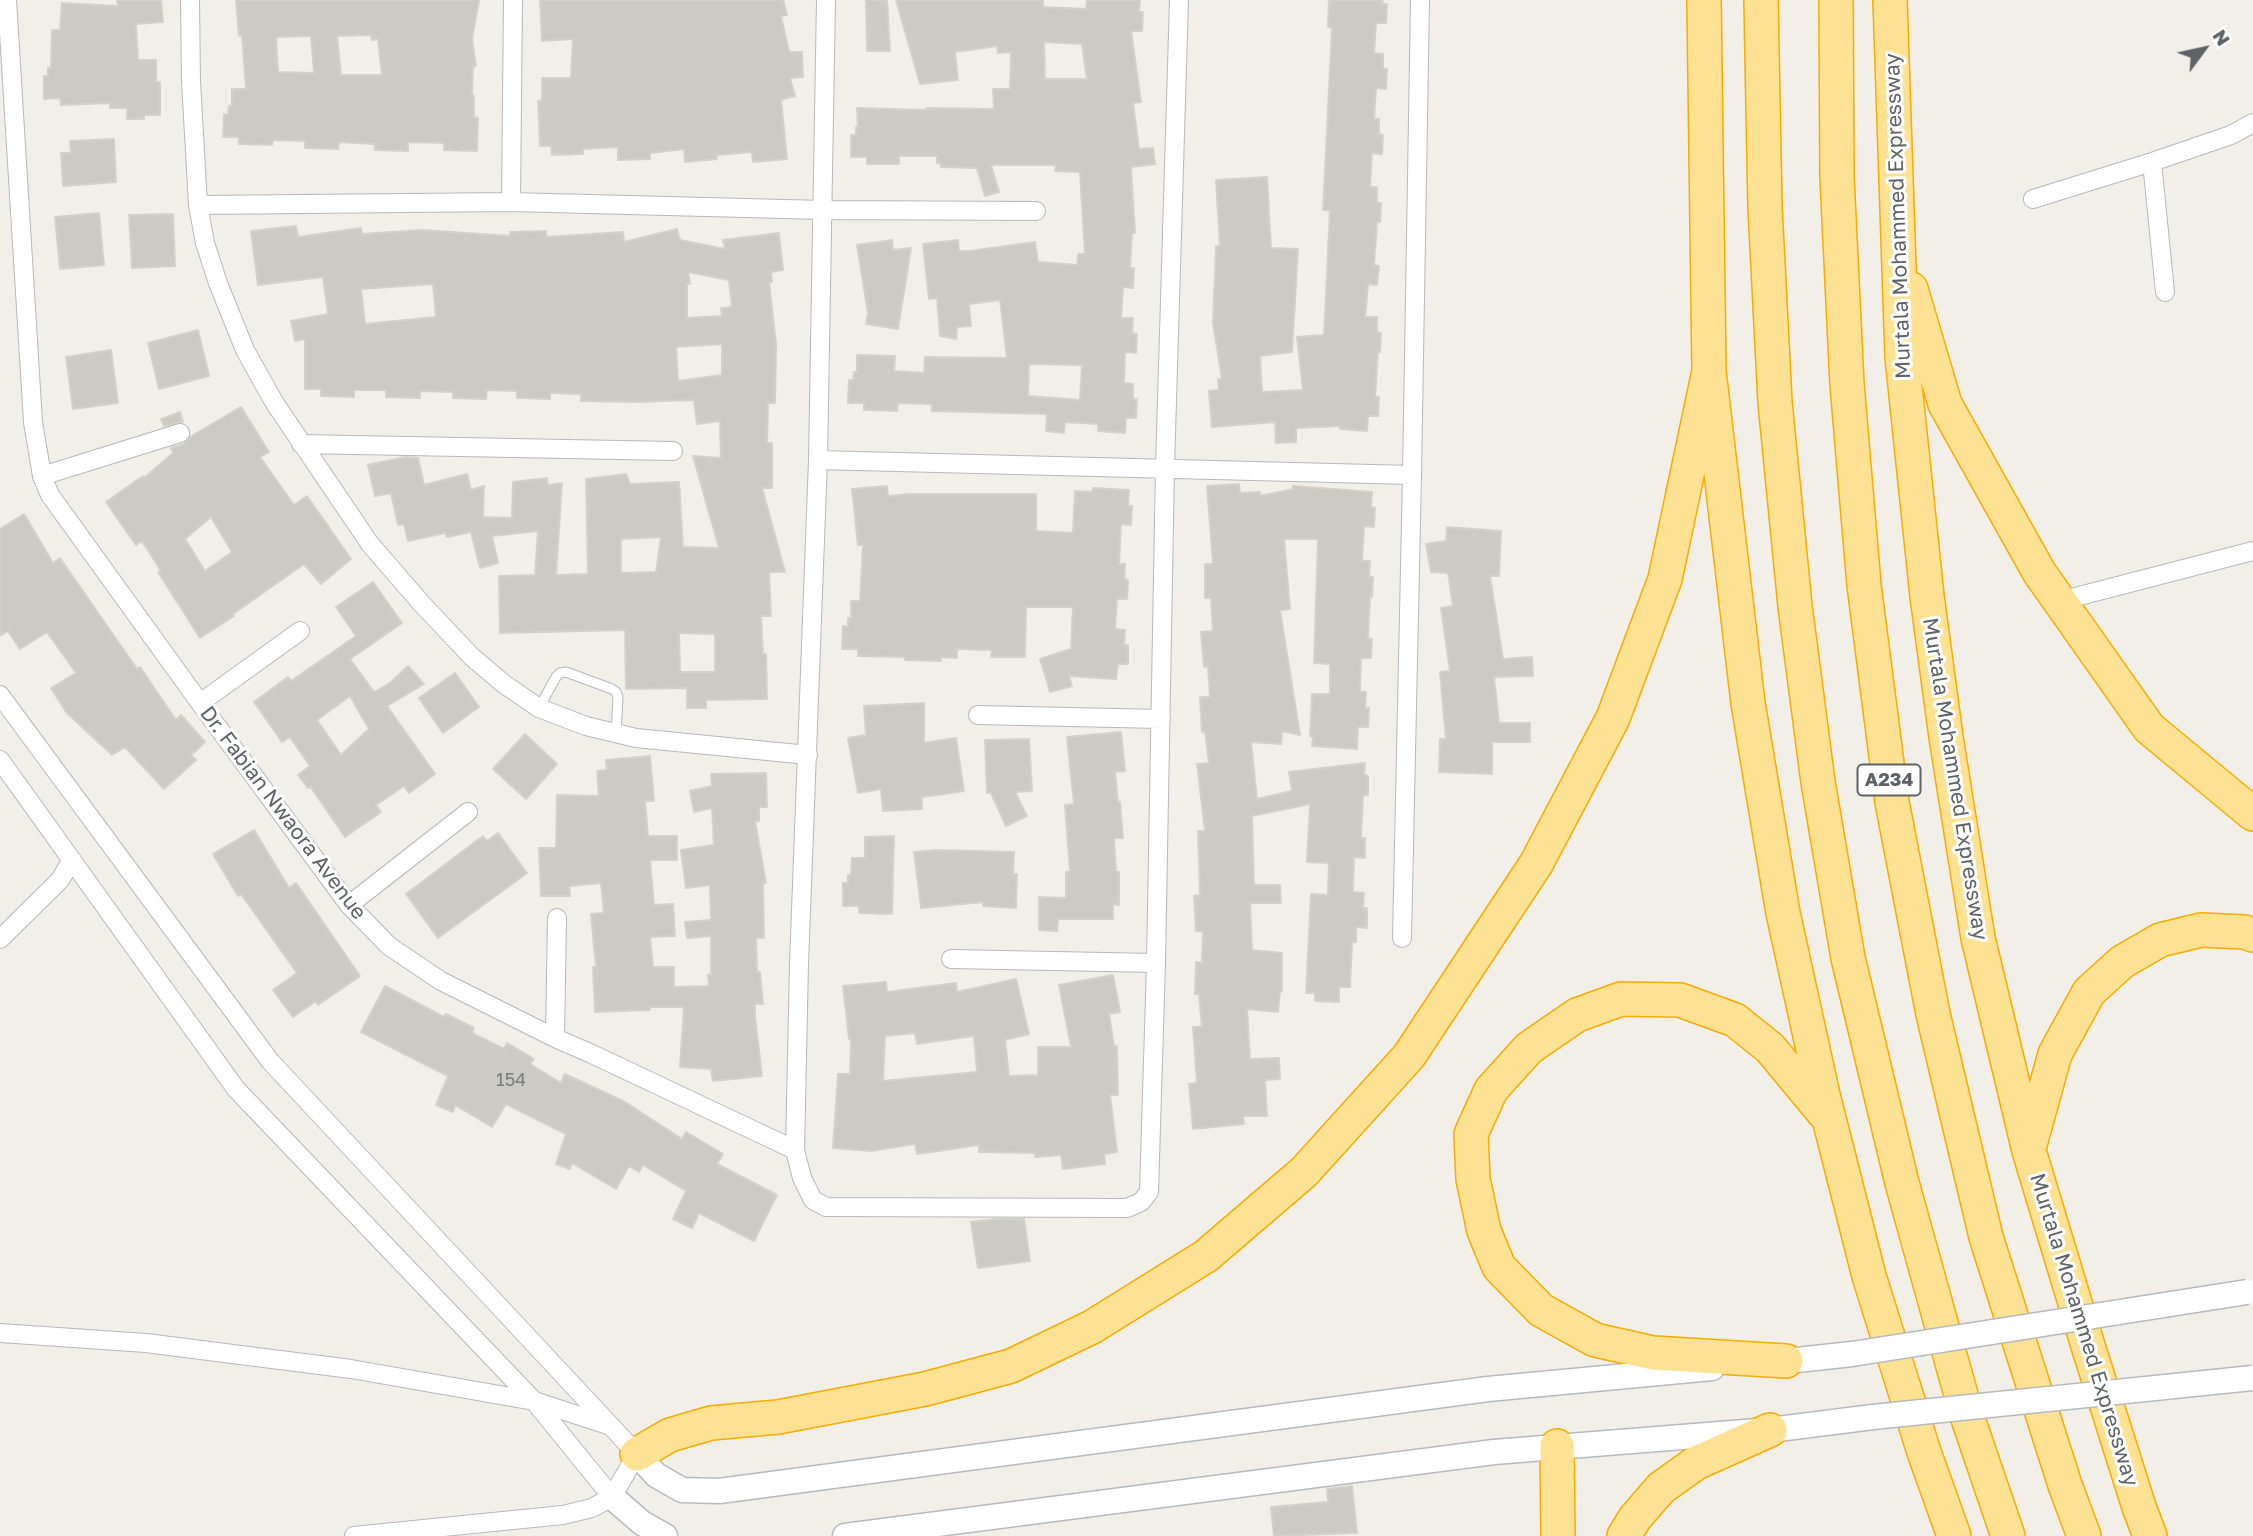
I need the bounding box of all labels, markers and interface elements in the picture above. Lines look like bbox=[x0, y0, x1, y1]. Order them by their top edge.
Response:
north arrow bbox=[2169, 14, 2239, 84]
text: N bbox=[2208, 25, 2236, 50]
street label: Murtala Mohammed Expressway bbox=[1880, 53, 1916, 379]
street label: Murtala Mohammed Expressway bbox=[1917, 616, 1993, 942]
street label: Dr. Fabian Nwaora Avenue bbox=[194, 701, 372, 925]
road number: A234 bbox=[1857, 764, 1920, 796]
house number: 154 bbox=[496, 1069, 526, 1091]
street label: Murtala Mohammed Expressway bbox=[2024, 1170, 2144, 1490]

